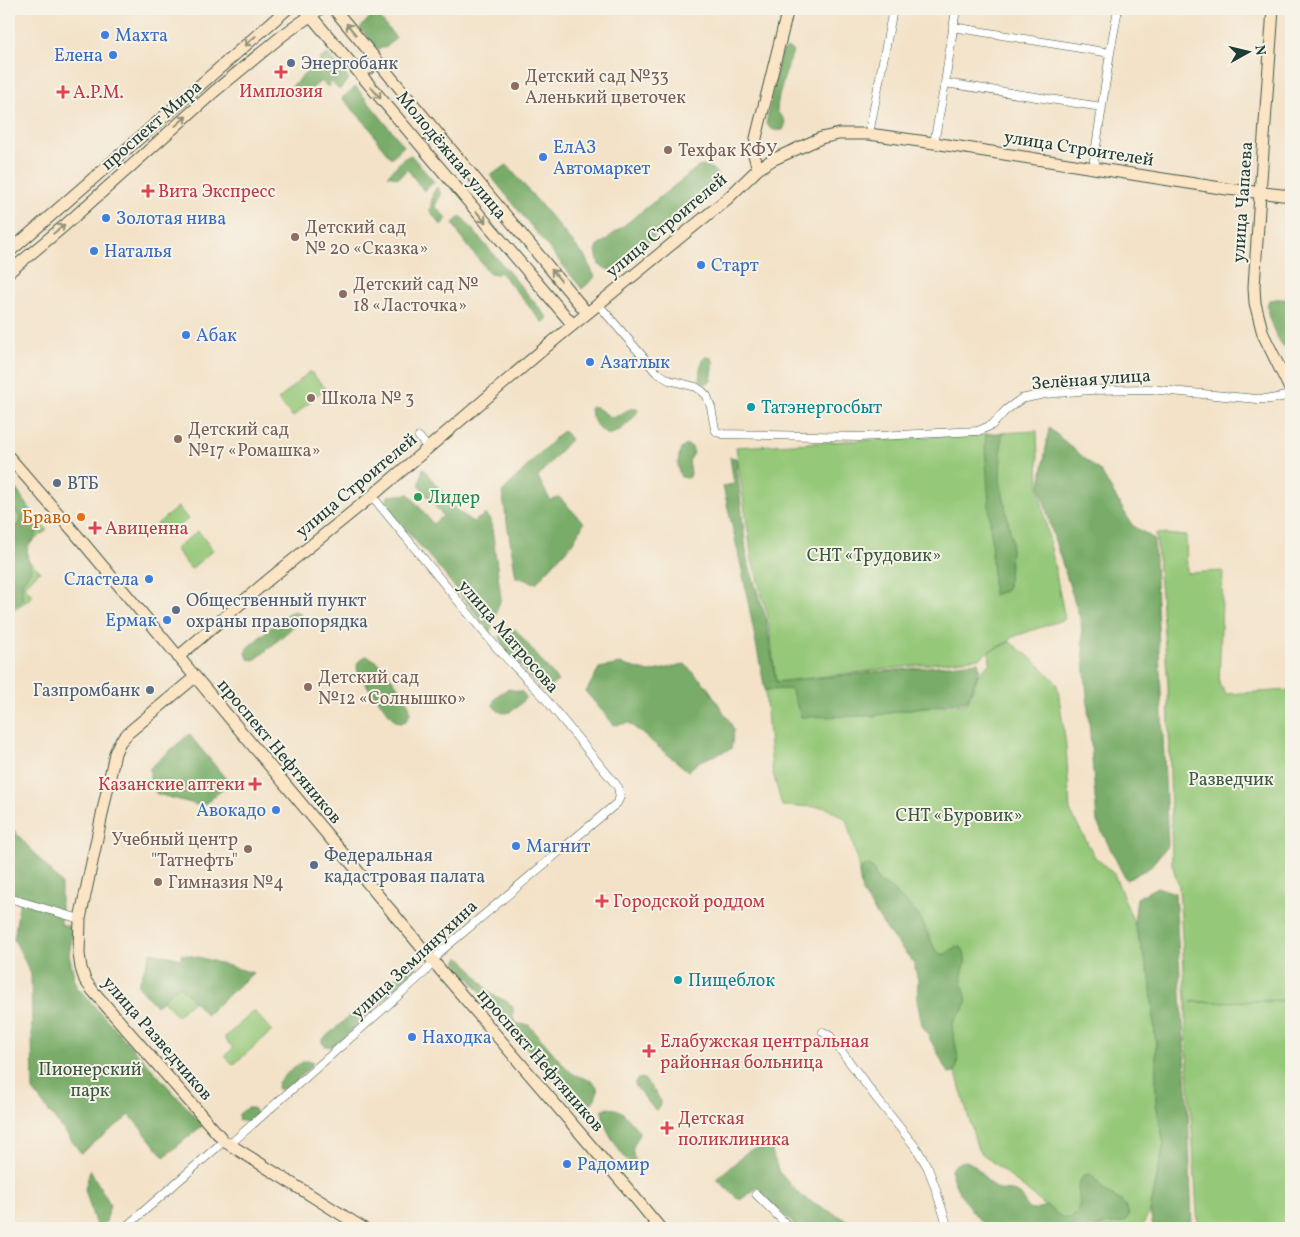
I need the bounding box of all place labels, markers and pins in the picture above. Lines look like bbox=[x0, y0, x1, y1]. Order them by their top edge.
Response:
place label: Махта bbox=[115, 24, 168, 49]
marker: Махта bbox=[99, 29, 111, 41]
place label: Елена bbox=[54, 44, 103, 69]
marker: Елена bbox=[107, 49, 119, 61]
place label: Энергобанк bbox=[301, 52, 399, 77]
marker: Энергобанк bbox=[285, 57, 297, 69]
place label: Детский сад №33 Аленький цветочек bbox=[525, 65, 686, 111]
marker: Имплозия bbox=[275, 66, 287, 78]
place label: Имплозия bbox=[239, 80, 323, 105]
marker: Детский сад №33 Аленький цветочек bbox=[509, 80, 521, 92]
place label: А.Р.М. bbox=[73, 81, 124, 106]
marker: А.Р.М. bbox=[57, 86, 69, 98]
place label: ЕлАЗ Автомаркет bbox=[553, 136, 650, 182]
place label: Техфак КФУ bbox=[678, 139, 778, 164]
marker: Техфак КФУ bbox=[662, 144, 674, 156]
marker: ЕлАЗ Автомаркет bbox=[537, 151, 549, 163]
place label: Вита Экспресс bbox=[158, 180, 276, 205]
marker: Вита Экспресс bbox=[142, 185, 154, 197]
place label: Золотая нива bbox=[116, 207, 226, 232]
marker: Золотая нива bbox=[100, 212, 112, 224]
place label: Детский сад № 20 «Сказка» bbox=[305, 216, 428, 262]
marker: Детский сад № 20 «Сказка» bbox=[289, 231, 301, 243]
place label: Наталья bbox=[104, 240, 172, 265]
marker: Наталья bbox=[88, 245, 100, 257]
place label: Старт bbox=[711, 254, 759, 279]
marker: Старт bbox=[695, 259, 707, 271]
place label: Детский сад № 18 «Ласточка» bbox=[353, 273, 478, 319]
marker: Детский сад № 18 «Ласточка» bbox=[337, 288, 349, 300]
place label: Абак bbox=[196, 324, 237, 349]
marker: Абак bbox=[180, 329, 192, 341]
place label: Азатлык bbox=[600, 351, 670, 376]
marker: Азатлык bbox=[584, 356, 596, 368]
place label: Школа № 3 bbox=[321, 387, 414, 412]
marker: Школа № 3 bbox=[305, 392, 317, 404]
place label: Татэнергосбыт bbox=[761, 396, 882, 421]
marker: Татэнергосбыт bbox=[745, 401, 757, 413]
place label: Детский сад №17 «Ромашка» bbox=[188, 418, 321, 464]
marker: Детский сад №17 «Ромашка» bbox=[172, 433, 184, 445]
place label: ВТБ bbox=[67, 472, 99, 497]
marker: ВТБ bbox=[51, 477, 63, 489]
place label: Лидер bbox=[428, 486, 480, 511]
marker: Лидер bbox=[412, 491, 424, 503]
place label: Браво bbox=[22, 506, 71, 531]
marker: Браво bbox=[75, 511, 87, 523]
place label: Авиценна bbox=[105, 517, 188, 542]
marker: Авиценна bbox=[89, 522, 101, 534]
place label: Сластела bbox=[64, 568, 139, 593]
marker: Сластела bbox=[143, 573, 155, 585]
place label: Общественный пункт охраны правопорядка bbox=[186, 589, 368, 635]
marker: Общественный пункт охраны правопорядка bbox=[170, 604, 182, 616]
place label: Ермак bbox=[105, 609, 157, 634]
marker: Ермак bbox=[161, 614, 173, 626]
place label: Детский сад №12 «Солнышко» bbox=[318, 666, 466, 712]
place label: Газпромбанк bbox=[33, 679, 140, 704]
marker: Детский сад №12 «Солнышко» bbox=[302, 681, 314, 693]
marker: Газпромбанк bbox=[144, 684, 156, 696]
place label: Казанские аптеки bbox=[98, 773, 245, 798]
marker: Казанские аптеки bbox=[249, 778, 261, 790]
place label: Авокадо bbox=[196, 799, 266, 824]
marker: Авокадо bbox=[270, 804, 282, 816]
place label: Учебный центр "Татнефть" bbox=[112, 828, 238, 874]
place label: Магнит bbox=[526, 835, 590, 860]
marker: Магнит bbox=[510, 840, 522, 852]
marker: Учебный центр "Татнефть" bbox=[242, 843, 254, 855]
place label: Федеральная кадастровая палата bbox=[324, 844, 485, 890]
marker: Федеральная кадастровая палата bbox=[308, 859, 320, 871]
place label: Гимназия №4 bbox=[168, 871, 284, 896]
marker: Гимназия №4 bbox=[152, 876, 164, 888]
place label: Городской роддом bbox=[613, 890, 765, 915]
marker: Городской роддом bbox=[595, 894, 609, 908]
place label: Пищеблок bbox=[688, 969, 775, 994]
marker: Пищеблок bbox=[672, 974, 684, 986]
place label: Находка bbox=[422, 1026, 492, 1051]
place label: Елабужская центральная районная больница bbox=[660, 1030, 869, 1076]
marker: Находка bbox=[406, 1031, 418, 1043]
marker: Елабужская центральная районная больница bbox=[642, 1044, 656, 1058]
place label: Детская поликлиника bbox=[678, 1107, 790, 1153]
marker: Детская поликлиника bbox=[660, 1121, 674, 1135]
place label: Радомир bbox=[577, 1153, 650, 1178]
marker: Радомир bbox=[561, 1158, 573, 1170]

